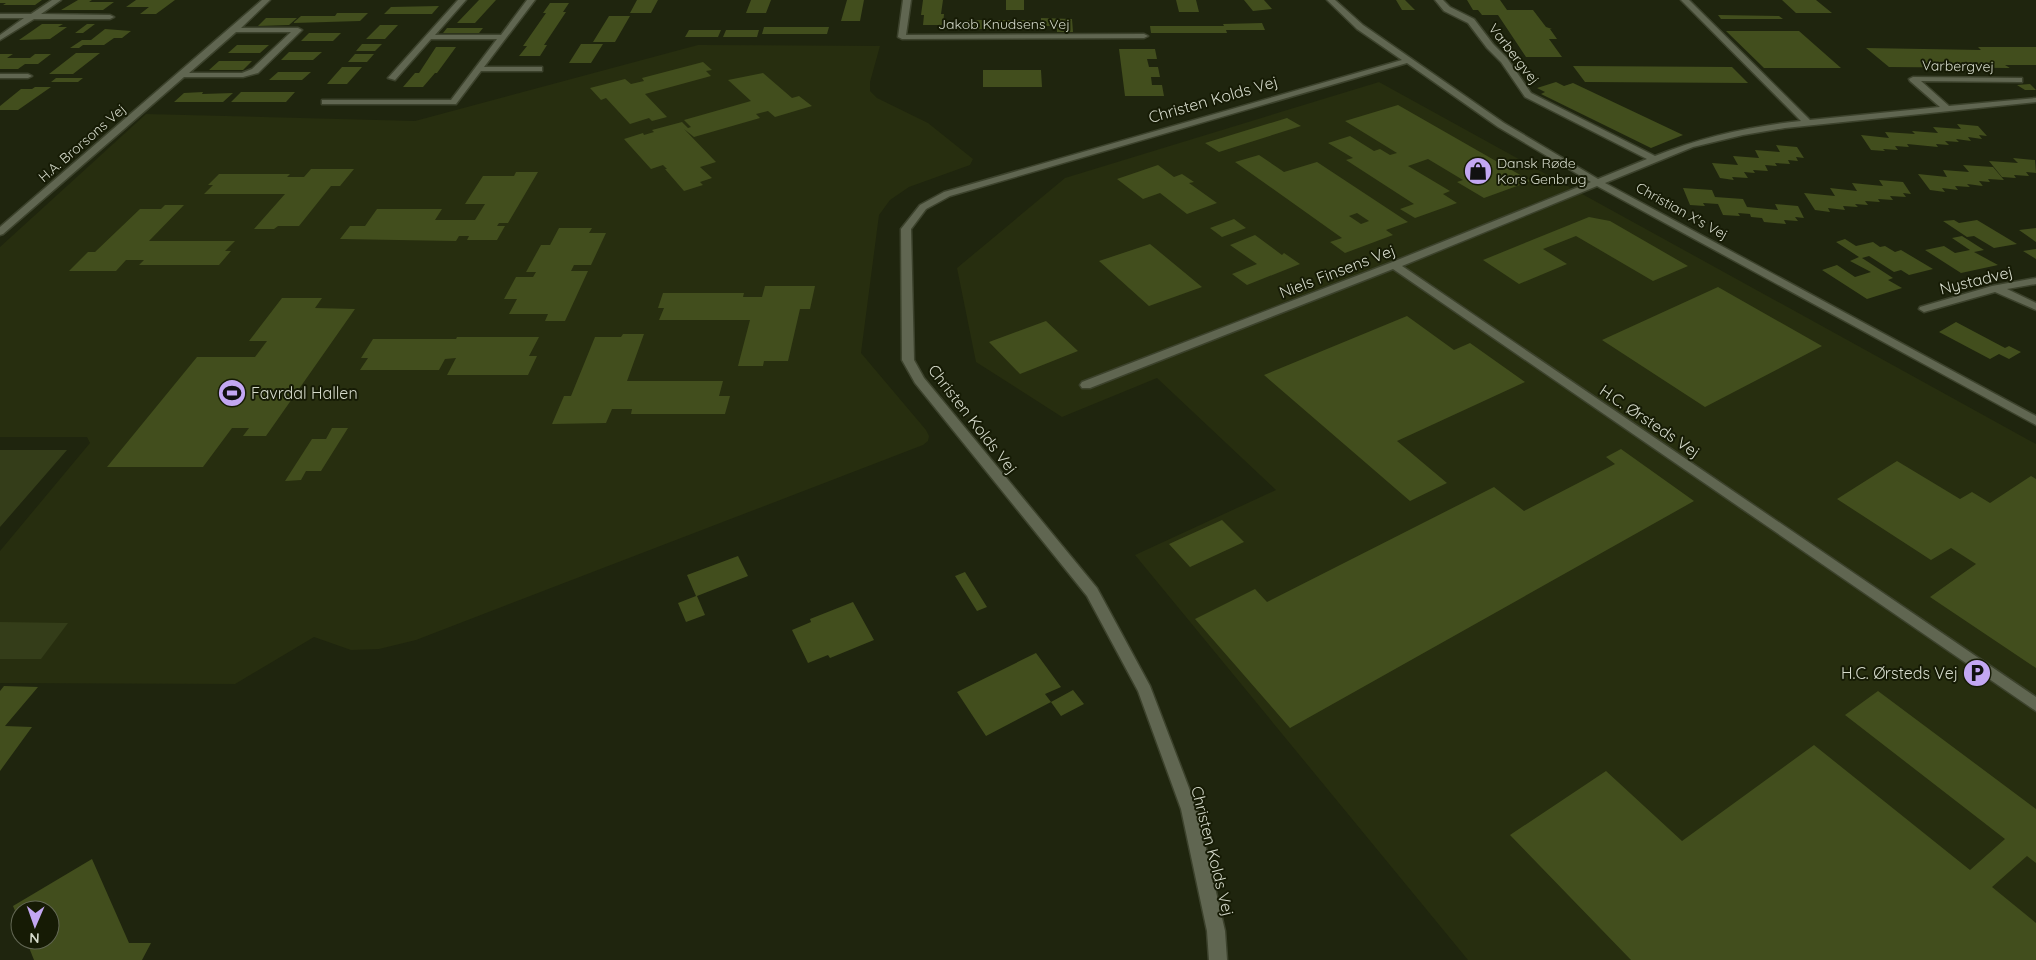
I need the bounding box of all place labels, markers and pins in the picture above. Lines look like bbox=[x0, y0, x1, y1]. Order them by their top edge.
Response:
place label: Dansk Røde Kors Genbrug bbox=[1497, 154, 1587, 188]
shop icon: Dansk Røde Kors Genbrug bbox=[1463, 156, 1493, 186]
sports icon: Favrdal Hallen bbox=[217, 378, 247, 408]
place label: Favrdal Hallen bbox=[251, 383, 358, 403]
parking icon: H.C. Ørsteds Vej bbox=[1962, 658, 1992, 688]
place label: H.C. Ørsteds Vej bbox=[1841, 663, 1958, 683]

